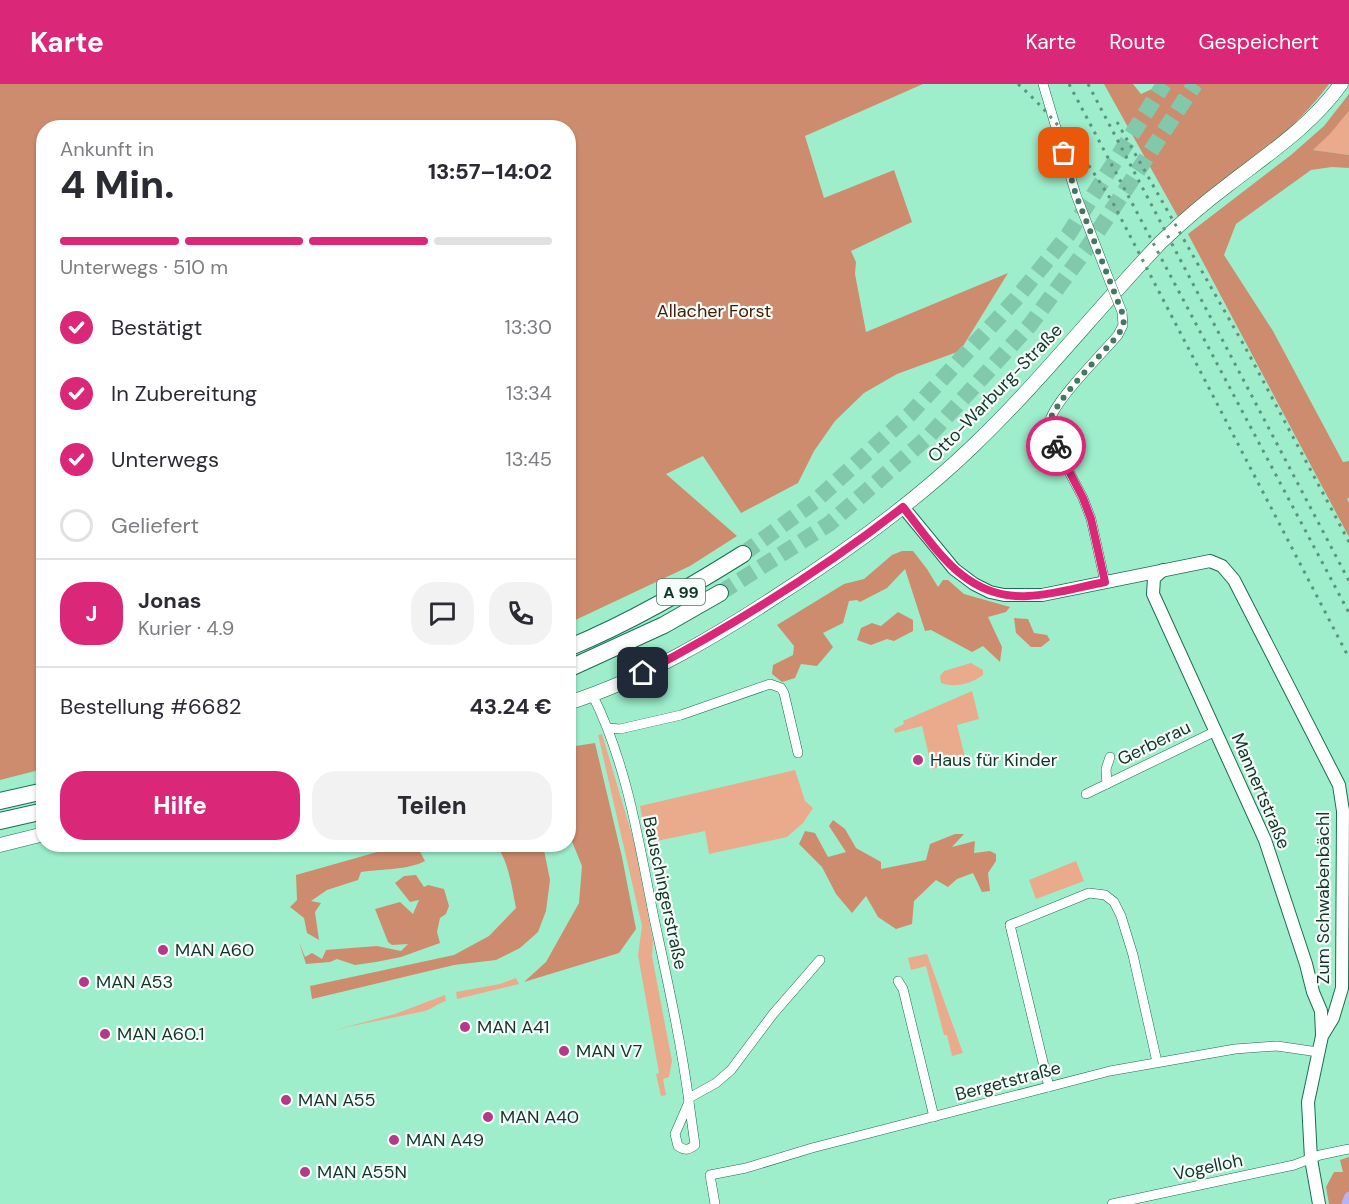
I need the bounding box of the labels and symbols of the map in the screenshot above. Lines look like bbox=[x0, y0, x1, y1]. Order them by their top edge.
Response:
pin bbox=[1038, 127, 1089, 178]
park label: Allacher Forst bbox=[657, 299, 771, 323]
street label: Otto-Warburg-Straße bbox=[922, 318, 1068, 468]
courier bbox=[1026, 416, 1086, 476]
road number: A 99 bbox=[657, 579, 705, 605]
pin bbox=[617, 647, 668, 698]
street label: Gerberau bbox=[1113, 715, 1195, 771]
street label: Mannertstraße bbox=[1226, 729, 1296, 853]
place label: Haus für Kinder bbox=[930, 748, 1058, 772]
marker: Haus für Kinder bbox=[911, 753, 925, 767]
street label: Zum Schwabenbächl bbox=[1311, 812, 1335, 984]
street label: Bauschingerstraße bbox=[637, 814, 693, 972]
place label: MAN A60 bbox=[175, 938, 254, 962]
marker: MAN A60 bbox=[156, 943, 170, 957]
place label: MAN A53 bbox=[96, 970, 173, 994]
marker: MAN A53 bbox=[77, 975, 91, 989]
place label: MAN A41 bbox=[477, 1015, 549, 1039]
marker: MAN A41 bbox=[458, 1020, 472, 1034]
place label: MAN A60.1 bbox=[117, 1022, 204, 1046]
marker: MAN A60.1 bbox=[98, 1027, 112, 1041]
place label: MAN V7 bbox=[576, 1039, 642, 1063]
marker: MAN V7 bbox=[557, 1044, 571, 1058]
street label: Bergetstraße bbox=[953, 1055, 1063, 1107]
place label: MAN A55 bbox=[298, 1088, 376, 1112]
marker: MAN A55 bbox=[279, 1093, 293, 1107]
place label: MAN A40 bbox=[500, 1105, 579, 1129]
marker: MAN A40 bbox=[481, 1110, 495, 1124]
place label: MAN A49 bbox=[406, 1128, 484, 1152]
marker: MAN A49 bbox=[387, 1133, 401, 1147]
street label: Vogelloh bbox=[1171, 1148, 1245, 1186]
place label: MAN A55N bbox=[317, 1160, 407, 1184]
marker: MAN A55N bbox=[298, 1165, 312, 1179]

